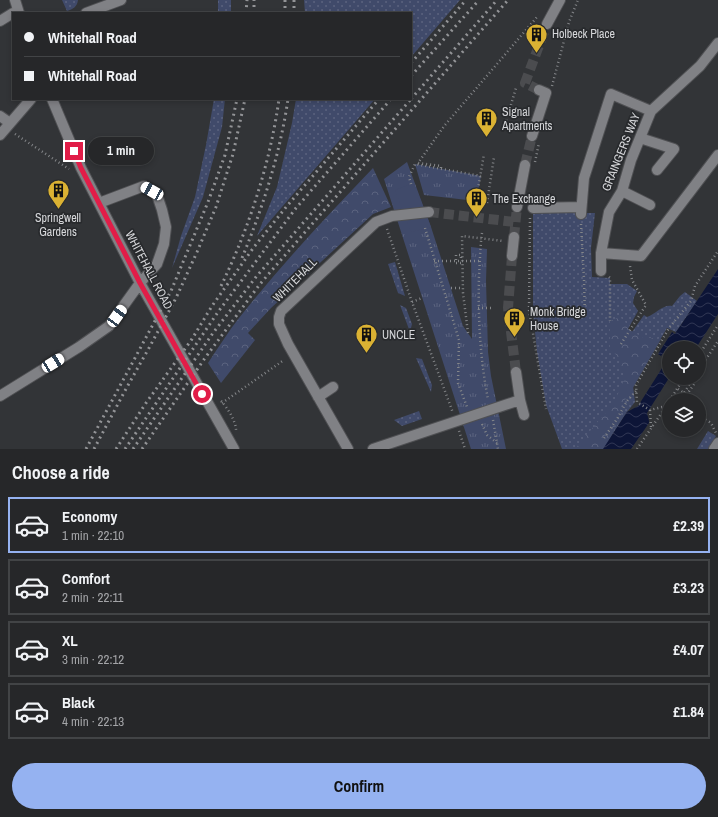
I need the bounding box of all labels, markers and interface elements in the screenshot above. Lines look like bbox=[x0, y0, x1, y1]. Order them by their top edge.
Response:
building icon: Holbeck Place bbox=[524, 21, 550, 54]
place label: Holbeck Place bbox=[552, 26, 615, 42]
text: Whitehall Road bbox=[48, 27, 137, 48]
text: Whitehall Road bbox=[48, 65, 137, 86]
place label: Signal Apartments bbox=[501, 104, 552, 134]
building icon: Signal Apartments bbox=[474, 106, 500, 139]
street label: GRAINGERS WAY bbox=[598, 110, 644, 194]
callout: 1 min bbox=[88, 137, 154, 165]
route end bbox=[65, 142, 83, 160]
text: 1 min bbox=[107, 142, 135, 159]
building icon: Springwell Gardens bbox=[45, 178, 71, 211]
car bbox=[139, 180, 165, 202]
building icon: The Exchange bbox=[464, 186, 490, 219]
place label: The Exchange bbox=[492, 191, 555, 207]
place label: Springwell Gardens bbox=[35, 210, 81, 240]
street label: WHITEHALL ROAD bbox=[121, 228, 177, 312]
street label: WHITEHALL bbox=[269, 254, 321, 306]
car bbox=[105, 303, 129, 329]
place label: Monk Bridge House bbox=[530, 304, 586, 334]
building icon: Monk Bridge House bbox=[501, 306, 527, 339]
building icon: UNCLE bbox=[354, 322, 380, 355]
place label: UNCLE bbox=[382, 327, 415, 343]
map controls bbox=[662, 341, 706, 437]
button: locate bbox=[662, 341, 706, 385]
car bbox=[40, 352, 66, 374]
route start bbox=[193, 385, 211, 403]
button: layers bbox=[662, 393, 706, 437]
text: Choose a ride bbox=[12, 460, 110, 485]
text: Economy bbox=[62, 506, 117, 527]
icon: car bbox=[14, 507, 50, 543]
text: £2.39 bbox=[673, 515, 704, 536]
text: 1 min · 22:10 bbox=[62, 527, 124, 544]
text: Comfort bbox=[62, 568, 110, 589]
icon: car bbox=[14, 569, 50, 605]
text: £3.23 bbox=[673, 577, 704, 598]
text: 2 min · 22:11 bbox=[62, 589, 123, 606]
text: XL bbox=[62, 630, 78, 651]
icon: car bbox=[14, 631, 50, 667]
text: £4.07 bbox=[673, 639, 704, 660]
text: 3 min · 22:12 bbox=[62, 651, 124, 668]
text: Black bbox=[62, 692, 95, 713]
icon: car bbox=[14, 693, 50, 729]
text: £1.84 bbox=[673, 701, 704, 722]
text: 4 min · 22:13 bbox=[62, 713, 124, 730]
button: Confirm bbox=[12, 763, 706, 809]

